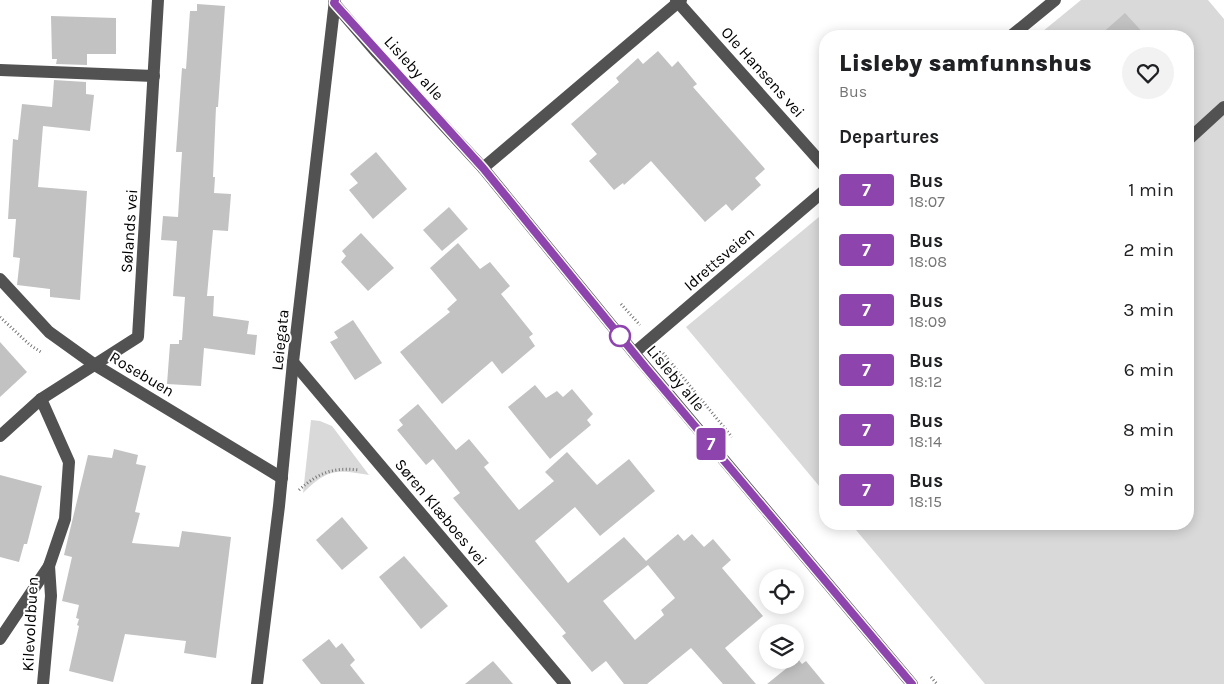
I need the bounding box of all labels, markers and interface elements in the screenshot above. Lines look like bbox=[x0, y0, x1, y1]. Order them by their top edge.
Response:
street label: Ole Hansens vei bbox=[717, 23, 809, 121]
street label: Lisleby alle bbox=[380, 32, 448, 104]
button: heart bbox=[1122, 47, 1174, 99]
text: Lisleby samfunnshus bbox=[839, 49, 1092, 77]
text: Bus bbox=[839, 82, 867, 101]
text: Departures bbox=[839, 126, 939, 148]
text: Bus bbox=[909, 170, 943, 192]
text: 7 bbox=[862, 179, 871, 201]
text: 1 min bbox=[1128, 179, 1174, 201]
street label: Sølands vei bbox=[117, 188, 141, 274]
text: 18:07 bbox=[909, 192, 945, 211]
street label: Idrettsveien bbox=[680, 223, 758, 295]
text: Bus bbox=[909, 230, 943, 252]
text: 7 bbox=[862, 239, 871, 261]
text: 2 min bbox=[1124, 239, 1174, 261]
text: 18:08 bbox=[909, 252, 947, 271]
text: Bus bbox=[909, 290, 943, 312]
text: 7 bbox=[862, 299, 871, 321]
text: 3 min bbox=[1123, 299, 1174, 321]
street label: Leiegata bbox=[267, 309, 293, 371]
text: 18:09 bbox=[909, 312, 947, 331]
unlabelled marker bbox=[609, 325, 631, 347]
street label: Lisleby alle bbox=[643, 341, 709, 415]
street label: Rosebuen bbox=[106, 347, 178, 401]
text: Bus bbox=[909, 350, 943, 372]
text: 7 bbox=[862, 359, 871, 381]
text: 6 min bbox=[1124, 359, 1174, 381]
text: 18:12 bbox=[909, 372, 942, 391]
text: Bus bbox=[909, 410, 943, 432]
text: 7 bbox=[862, 419, 871, 441]
text: 8 min bbox=[1123, 419, 1174, 441]
line badge: 7 bbox=[695, 428, 727, 460]
text: 18:14 bbox=[909, 432, 942, 451]
text: 7 bbox=[707, 433, 715, 455]
street label: Søren Klæboes vei bbox=[391, 455, 491, 569]
text: Bus bbox=[909, 470, 943, 492]
text: 7 bbox=[862, 479, 871, 501]
text: 9 min bbox=[1124, 479, 1174, 501]
text: 18:15 bbox=[909, 492, 942, 511]
map controls bbox=[759, 569, 804, 669]
button: locate bbox=[759, 569, 804, 614]
street label: Kilevoldbuen bbox=[18, 576, 42, 672]
button: layers bbox=[759, 624, 804, 669]

